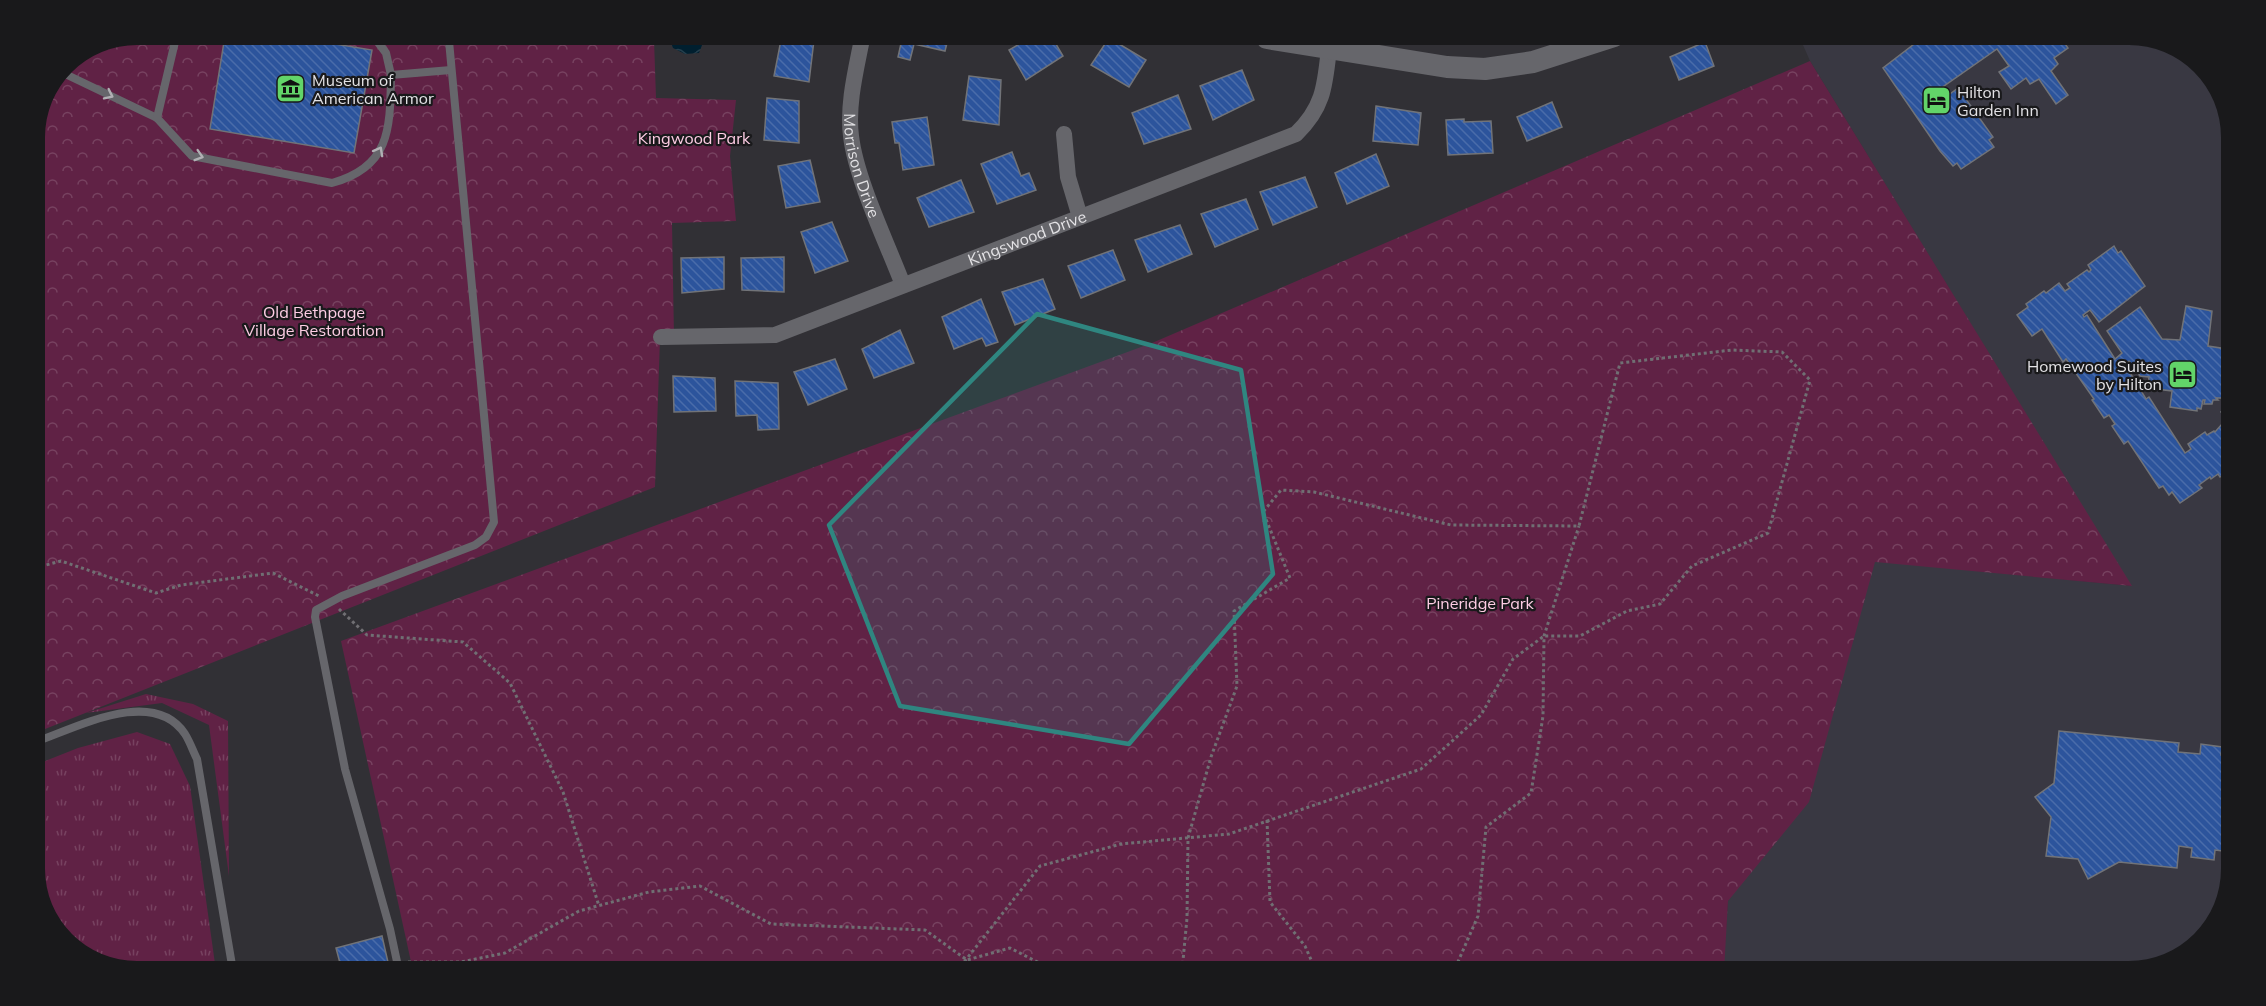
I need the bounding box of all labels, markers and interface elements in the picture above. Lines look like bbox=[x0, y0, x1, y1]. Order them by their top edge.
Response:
place label: Museum of American Armor bbox=[312, 70, 434, 108]
museum icon: Museum of American Armor bbox=[275, 73, 307, 105]
place label: Hilton Garden Inn bbox=[1957, 82, 2039, 120]
hotel icon: Hilton Garden Inn bbox=[1920, 85, 1952, 117]
one-way arrow bbox=[103, 87, 114, 99]
street label: Morrison Drive bbox=[840, 113, 885, 221]
park label: Kingwood Park bbox=[638, 128, 751, 148]
one-way arrow bbox=[372, 147, 383, 157]
one-way arrow bbox=[193, 149, 204, 161]
street label: Kingswood Drive bbox=[965, 206, 1089, 270]
park label: Old Bethpage Village Restoration bbox=[244, 302, 384, 340]
place label: Homewood Suites by Hilton bbox=[2027, 356, 2162, 394]
hotel icon: Homewood Suites by Hilton bbox=[2167, 359, 2199, 391]
park label: Pineridge Park bbox=[1426, 593, 1535, 613]

